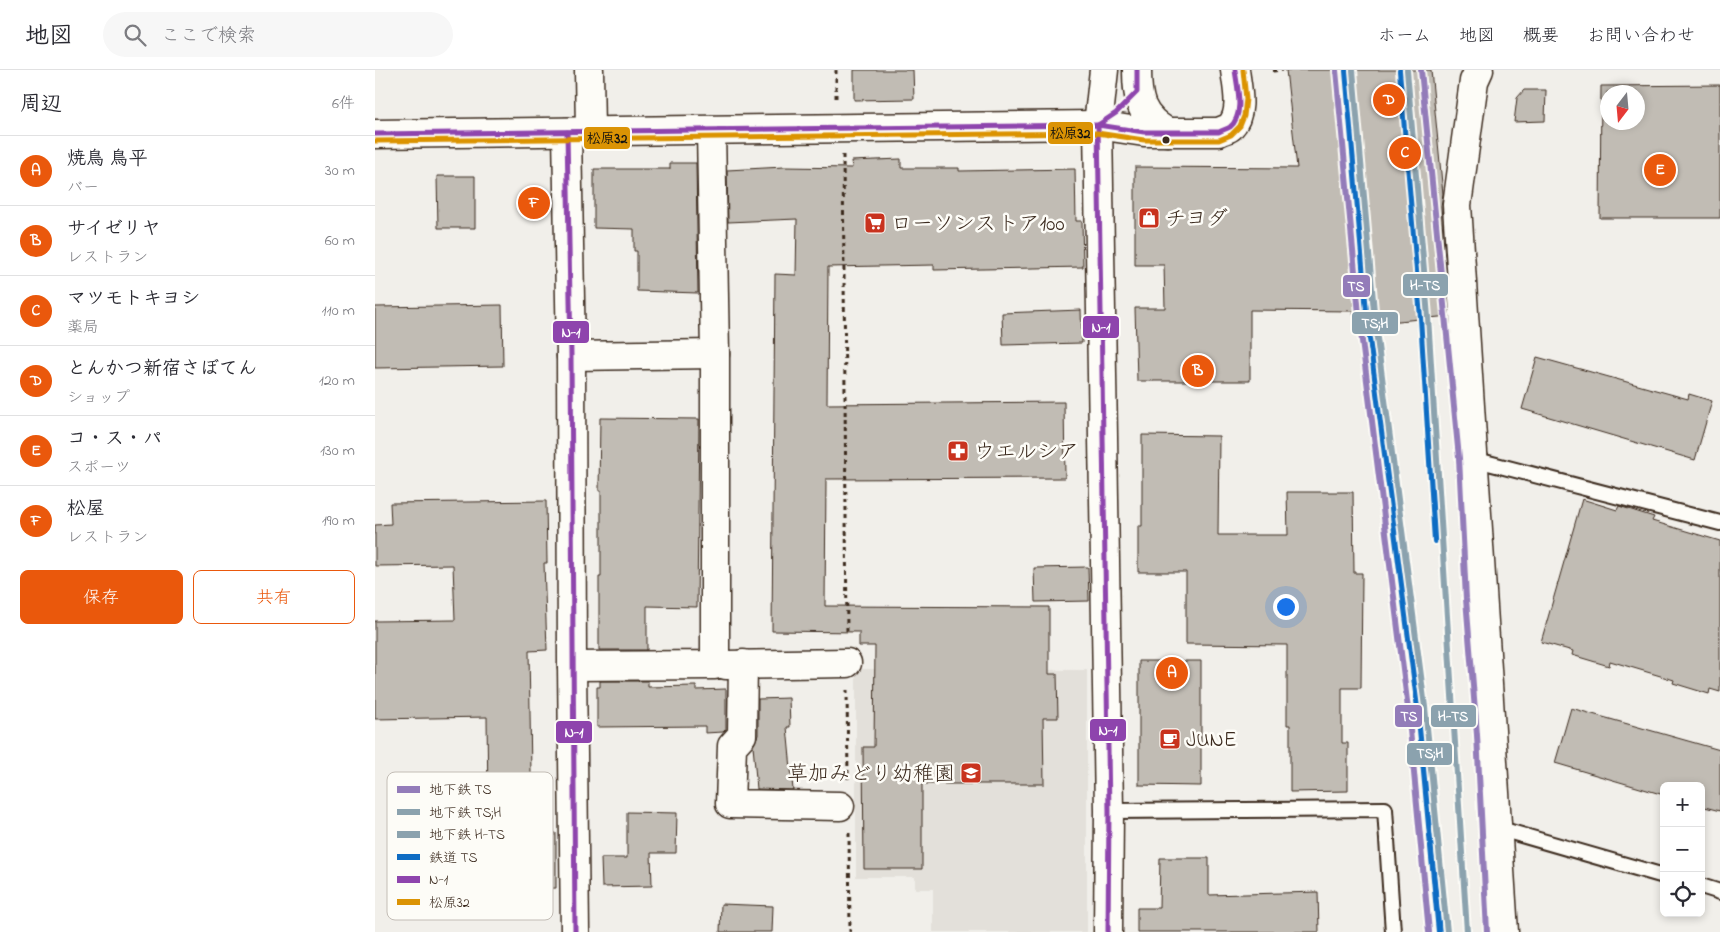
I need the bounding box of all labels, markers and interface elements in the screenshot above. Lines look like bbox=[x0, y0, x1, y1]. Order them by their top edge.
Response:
search box bbox=[103, 12, 453, 57]
text: 地図 bbox=[25, 20, 73, 55]
icon: search bbox=[121, 21, 149, 49]
text: ここで検索 bbox=[161, 23, 256, 50]
text: ホーム bbox=[1378, 24, 1431, 50]
text: 地図 bbox=[1459, 24, 1495, 50]
text: 概要 bbox=[1523, 24, 1559, 50]
text: お問い合わせ bbox=[1587, 24, 1695, 50]
pin: D bbox=[1373, 81, 1405, 119]
north arrow bbox=[1600, 85, 1645, 130]
text: 周辺 bbox=[20, 90, 62, 120]
text: 6件 bbox=[332, 92, 355, 116]
line badge: 松原32 bbox=[1047, 121, 1094, 145]
text: 松原32 bbox=[1050, 124, 1090, 145]
line badge: 松原32 bbox=[583, 126, 631, 150]
text: 松原32 bbox=[587, 129, 627, 150]
pin: C bbox=[1389, 134, 1421, 172]
unlabelled marker bbox=[1161, 135, 1171, 145]
text: 焼鳥 鳥平 bbox=[67, 146, 148, 173]
pin: E bbox=[1644, 151, 1676, 189]
text: A bbox=[31, 159, 41, 183]
text: 30 m bbox=[325, 159, 355, 183]
text: バー bbox=[67, 176, 99, 200]
pin: F bbox=[518, 184, 550, 222]
place label: チヨダ bbox=[1165, 205, 1228, 235]
shop icon: チヨダ bbox=[1137, 206, 1161, 230]
place label: ローソンストア100 bbox=[891, 210, 1065, 240]
supermarket icon: ローソンストア100 bbox=[863, 211, 887, 235]
text: サイゼリヤ bbox=[67, 216, 161, 243]
text: B bbox=[31, 229, 41, 253]
text: 60 m bbox=[325, 229, 355, 253]
text: レストラン bbox=[67, 246, 148, 270]
line badge: H-TS bbox=[1402, 273, 1449, 297]
line badge: TS bbox=[1342, 274, 1371, 298]
text: H-TS bbox=[1410, 276, 1440, 297]
text: TS bbox=[1347, 277, 1365, 298]
text: マツモトキヨシ bbox=[67, 286, 200, 313]
text: C bbox=[32, 299, 40, 323]
text: 110 m bbox=[321, 299, 355, 323]
line badge: TS;H bbox=[1351, 311, 1399, 335]
text: TS;H bbox=[1362, 314, 1388, 335]
line badge: N-1 bbox=[1082, 315, 1120, 339]
text: 薬局 bbox=[67, 316, 99, 340]
text: N-1 bbox=[1091, 318, 1111, 339]
line badge: N-1 bbox=[552, 320, 590, 344]
text: N-1 bbox=[561, 323, 581, 344]
pin: B bbox=[1182, 352, 1214, 390]
text: とんかつ新宿さぼてん bbox=[67, 356, 257, 383]
text: D bbox=[30, 369, 42, 393]
text: 120 m bbox=[319, 369, 355, 393]
text: ショップ bbox=[67, 386, 130, 410]
text: コ・ス・パ bbox=[67, 426, 162, 453]
place label: ウエルシア bbox=[974, 438, 1079, 468]
text: E bbox=[31, 439, 41, 463]
text: 130 m bbox=[320, 439, 355, 463]
pharmacy icon: ウエルシア bbox=[946, 439, 970, 463]
text: スポーツ bbox=[67, 456, 131, 480]
text: 松屋 bbox=[67, 496, 105, 523]
text: F bbox=[31, 509, 41, 533]
text: 190 m bbox=[322, 509, 355, 533]
text: レストラン bbox=[67, 526, 148, 550]
button: 保存 bbox=[20, 570, 183, 624]
button: 共有 bbox=[193, 570, 355, 624]
your location bbox=[1273, 594, 1299, 620]
pin: A bbox=[1156, 654, 1188, 692]
line badge: TS bbox=[1394, 704, 1423, 728]
line badge: H-TS bbox=[1430, 704, 1477, 728]
text: TS bbox=[1400, 707, 1418, 728]
text: H-TS bbox=[1438, 707, 1468, 728]
line badge: N-1 bbox=[1089, 718, 1127, 742]
line badge: N-1 bbox=[555, 720, 593, 744]
text: N-1 bbox=[1098, 721, 1118, 742]
text: N-1 bbox=[564, 723, 584, 744]
place label: JUNE bbox=[1186, 726, 1236, 756]
cafe icon: JUNE bbox=[1158, 727, 1182, 751]
line badge: TS;H bbox=[1406, 742, 1453, 766]
text: TS;H bbox=[1417, 744, 1443, 765]
place label: 草加みどり幼稚園 bbox=[787, 760, 955, 790]
school or university icon: 草加みどり幼稚園 bbox=[959, 761, 983, 785]
legend bbox=[387, 772, 553, 920]
text: 地下鉄 TS bbox=[429, 780, 492, 801]
map controls bbox=[1660, 782, 1705, 917]
button: + bbox=[1660, 782, 1705, 827]
text: 地下鉄 TS;H bbox=[429, 803, 501, 824]
text: 地下鉄 H-TS bbox=[429, 825, 505, 846]
button: − bbox=[1660, 827, 1705, 872]
text: 鉄道 TS bbox=[429, 848, 478, 869]
text: N-1 bbox=[429, 870, 449, 891]
button: locate bbox=[1660, 872, 1705, 917]
text: 松原32 bbox=[429, 893, 470, 914]

